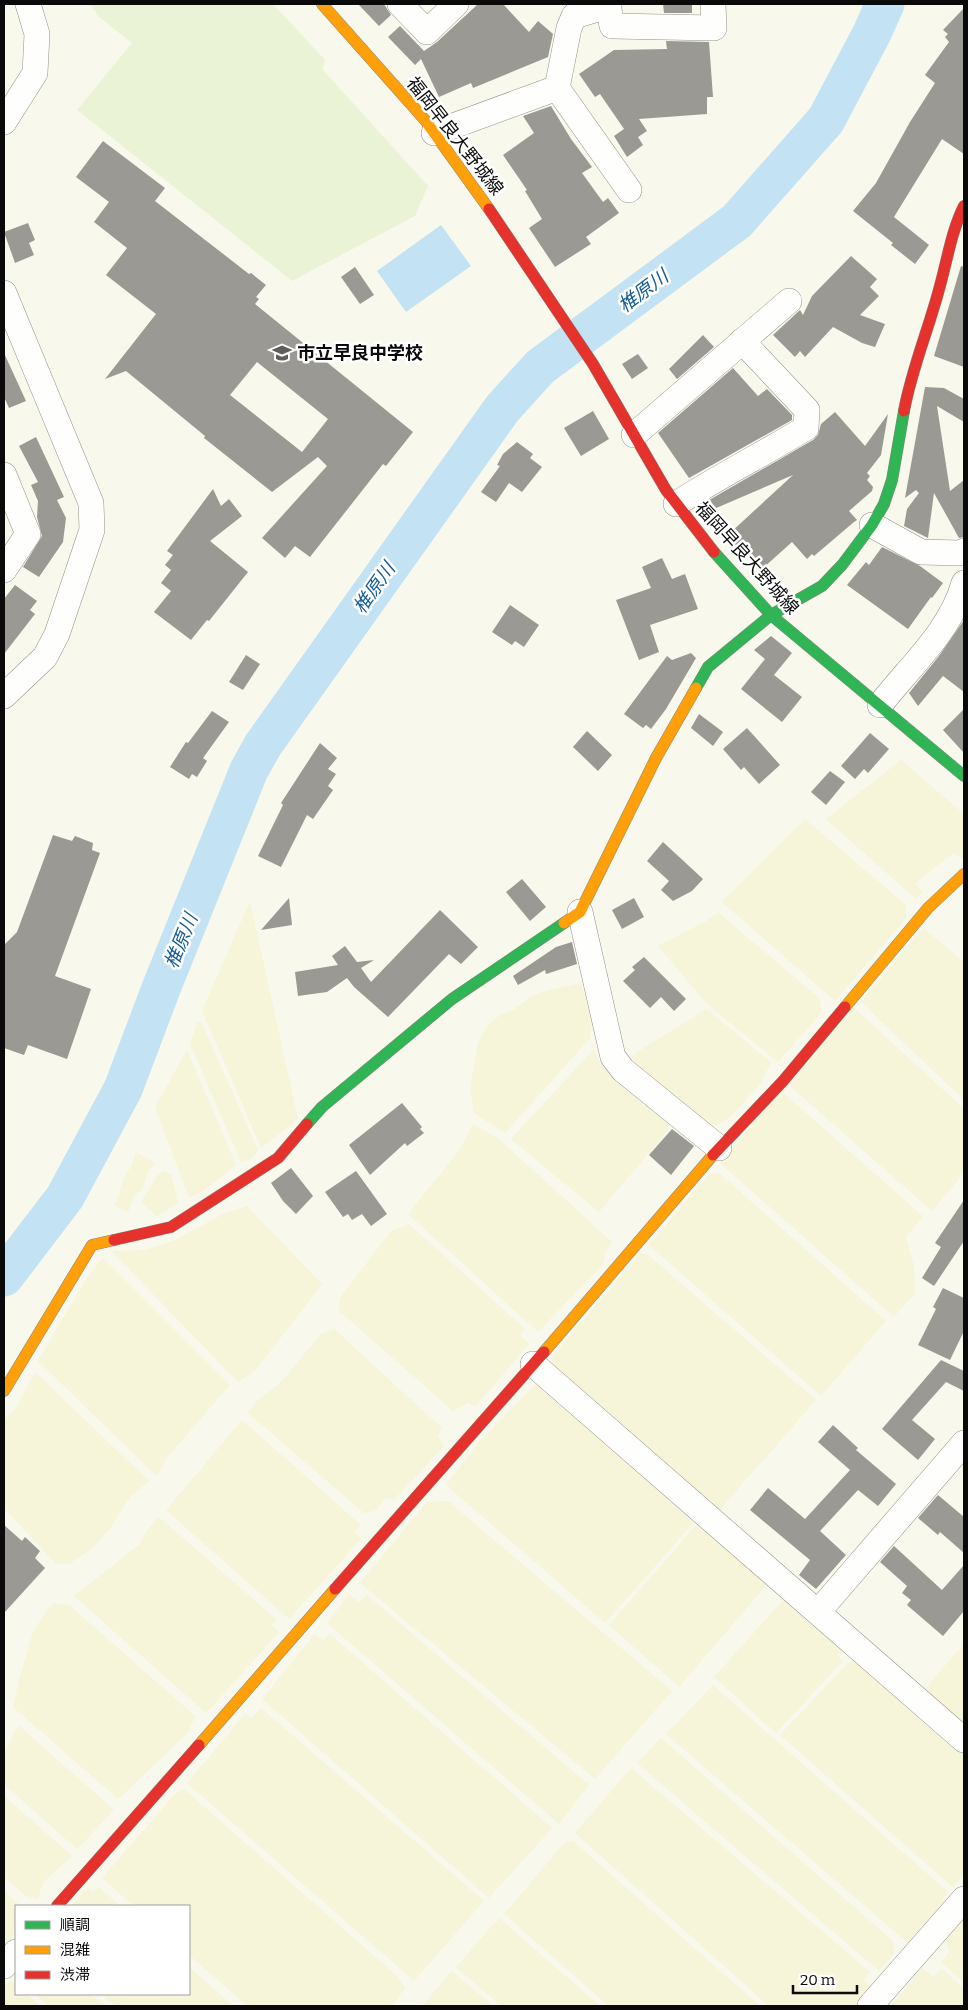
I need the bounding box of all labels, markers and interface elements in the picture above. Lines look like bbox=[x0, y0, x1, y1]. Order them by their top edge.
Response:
street label: 福岡早良大野城線 bbox=[402, 72, 508, 200]
water label: 椎原川 bbox=[613, 263, 674, 317]
school or university icon: 市立早良中学校 bbox=[271, 342, 293, 364]
place label: 市立早良中学校 bbox=[297, 342, 423, 364]
street label: 福岡早良大野城線 bbox=[691, 497, 803, 619]
water label: 椎原川 bbox=[348, 556, 401, 618]
water label: 椎原川 bbox=[160, 908, 203, 972]
legend bbox=[15, 1905, 190, 1995]
text: 順調 bbox=[60, 1916, 90, 1934]
text: 混雑 bbox=[60, 1941, 90, 1959]
scale bar bbox=[793, 1962, 857, 1994]
text: 渋滞 bbox=[60, 1966, 90, 1984]
text: 20 m bbox=[800, 1971, 836, 1989]

